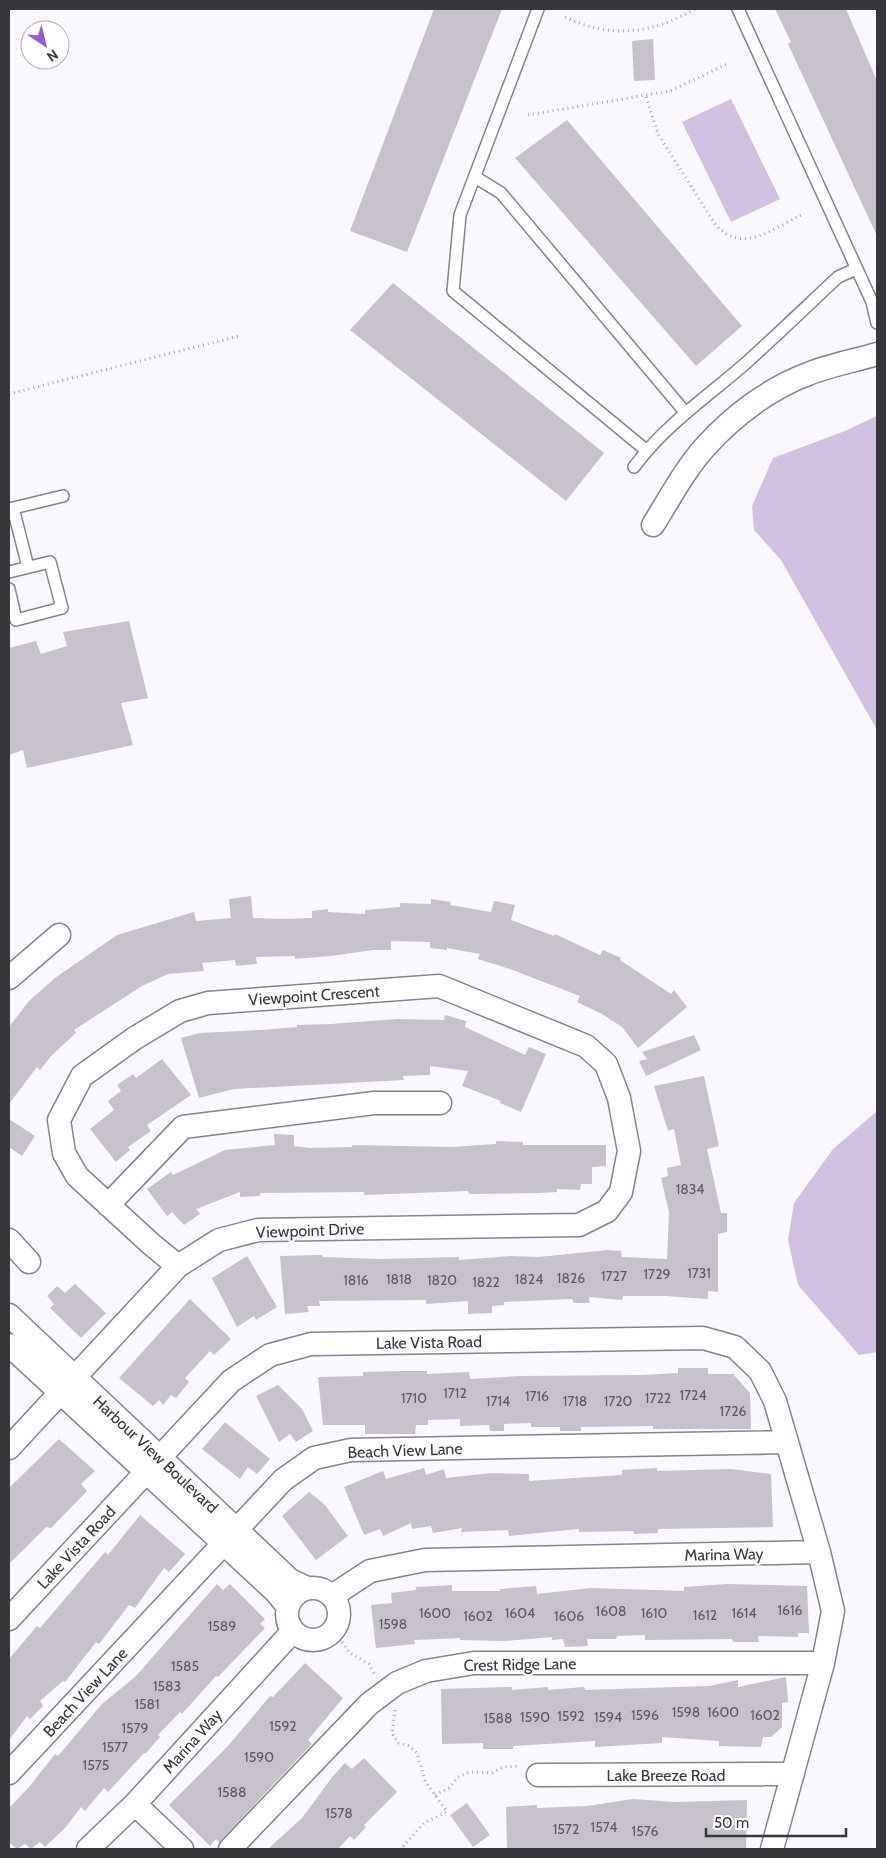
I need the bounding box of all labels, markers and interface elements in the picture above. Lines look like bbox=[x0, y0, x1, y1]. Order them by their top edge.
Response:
north arrow bbox=[20, 20, 70, 70]
text: N bbox=[43, 45, 62, 66]
street label: Viewpoint Crescent bbox=[248, 981, 381, 1010]
house number: 1834 bbox=[676, 1180, 704, 1198]
street label: Viewpoint Drive bbox=[255, 1219, 365, 1242]
house number: 1731 bbox=[687, 1264, 711, 1282]
house number: 1729 bbox=[644, 1265, 670, 1283]
house number: 1727 bbox=[601, 1267, 627, 1285]
house number: 1826 bbox=[557, 1269, 585, 1287]
house number: 1818 bbox=[386, 1270, 412, 1288]
house number: 1824 bbox=[515, 1270, 543, 1288]
house number: 1816 bbox=[343, 1271, 369, 1289]
house number: 1820 bbox=[427, 1271, 457, 1289]
house number: 1822 bbox=[472, 1273, 500, 1291]
street label: Lake Vista Road bbox=[376, 1332, 482, 1353]
house number: 1712 bbox=[443, 1384, 467, 1402]
house number: 1724 bbox=[679, 1386, 707, 1404]
house number: 1716 bbox=[525, 1387, 549, 1405]
house number: 1710 bbox=[401, 1389, 427, 1407]
house number: 1722 bbox=[645, 1389, 671, 1407]
street label: Harbour View Boulevard bbox=[89, 1392, 222, 1517]
house number: 1714 bbox=[486, 1392, 510, 1410]
house number: 1718 bbox=[563, 1392, 587, 1410]
house number: 1720 bbox=[604, 1392, 633, 1410]
house number: 1726 bbox=[720, 1402, 746, 1420]
street label: Beach View Lane bbox=[347, 1439, 463, 1462]
street label: Lake Vista Road bbox=[33, 1502, 120, 1593]
street label: Marina Way bbox=[684, 1544, 764, 1565]
house number: 1616 bbox=[778, 1601, 803, 1619]
house number: 1608 bbox=[596, 1602, 626, 1620]
house number: 1600 bbox=[419, 1604, 451, 1622]
house number: 1604 bbox=[505, 1604, 535, 1622]
house number: 1610 bbox=[641, 1604, 668, 1622]
house number: 1614 bbox=[731, 1604, 757, 1622]
house number: 1612 bbox=[693, 1606, 717, 1624]
house number: 1602 bbox=[463, 1607, 493, 1625]
house number: 1606 bbox=[554, 1607, 584, 1625]
house number: 1598 bbox=[379, 1615, 407, 1633]
house number: 1589 bbox=[208, 1617, 236, 1635]
street label: Beach View Lane bbox=[39, 1644, 132, 1741]
street label: Crest Ridge Lane bbox=[463, 1654, 577, 1675]
house number: 1585 bbox=[171, 1657, 199, 1675]
house number: 1583 bbox=[153, 1677, 181, 1695]
house number: 1581 bbox=[134, 1695, 160, 1713]
house number: 1598 bbox=[672, 1703, 700, 1721]
house number: 1600 bbox=[707, 1703, 739, 1721]
street label: Marina Way bbox=[159, 1706, 226, 1777]
house number: 1596 bbox=[631, 1706, 659, 1724]
house number: 1602 bbox=[750, 1706, 780, 1724]
house number: 1592 bbox=[557, 1707, 585, 1725]
house number: 1590 bbox=[520, 1708, 550, 1726]
house number: 1594 bbox=[594, 1708, 622, 1726]
house number: 1588 bbox=[483, 1709, 513, 1727]
house number: 1592 bbox=[269, 1717, 297, 1735]
house number: 1579 bbox=[121, 1719, 149, 1737]
house number: 1577 bbox=[102, 1738, 128, 1756]
house number: 1590 bbox=[244, 1748, 274, 1766]
house number: 1575 bbox=[83, 1756, 109, 1774]
street label: Lake Breeze Road bbox=[607, 1766, 725, 1785]
house number: 1588 bbox=[217, 1783, 247, 1801]
house number: 1578 bbox=[325, 1804, 353, 1822]
scale bar bbox=[706, 1806, 846, 1838]
text: 50 m bbox=[714, 1814, 749, 1832]
house number: 1574 bbox=[591, 1818, 617, 1836]
house number: 1572 bbox=[553, 1820, 579, 1838]
house number: 1576 bbox=[632, 1822, 658, 1840]

